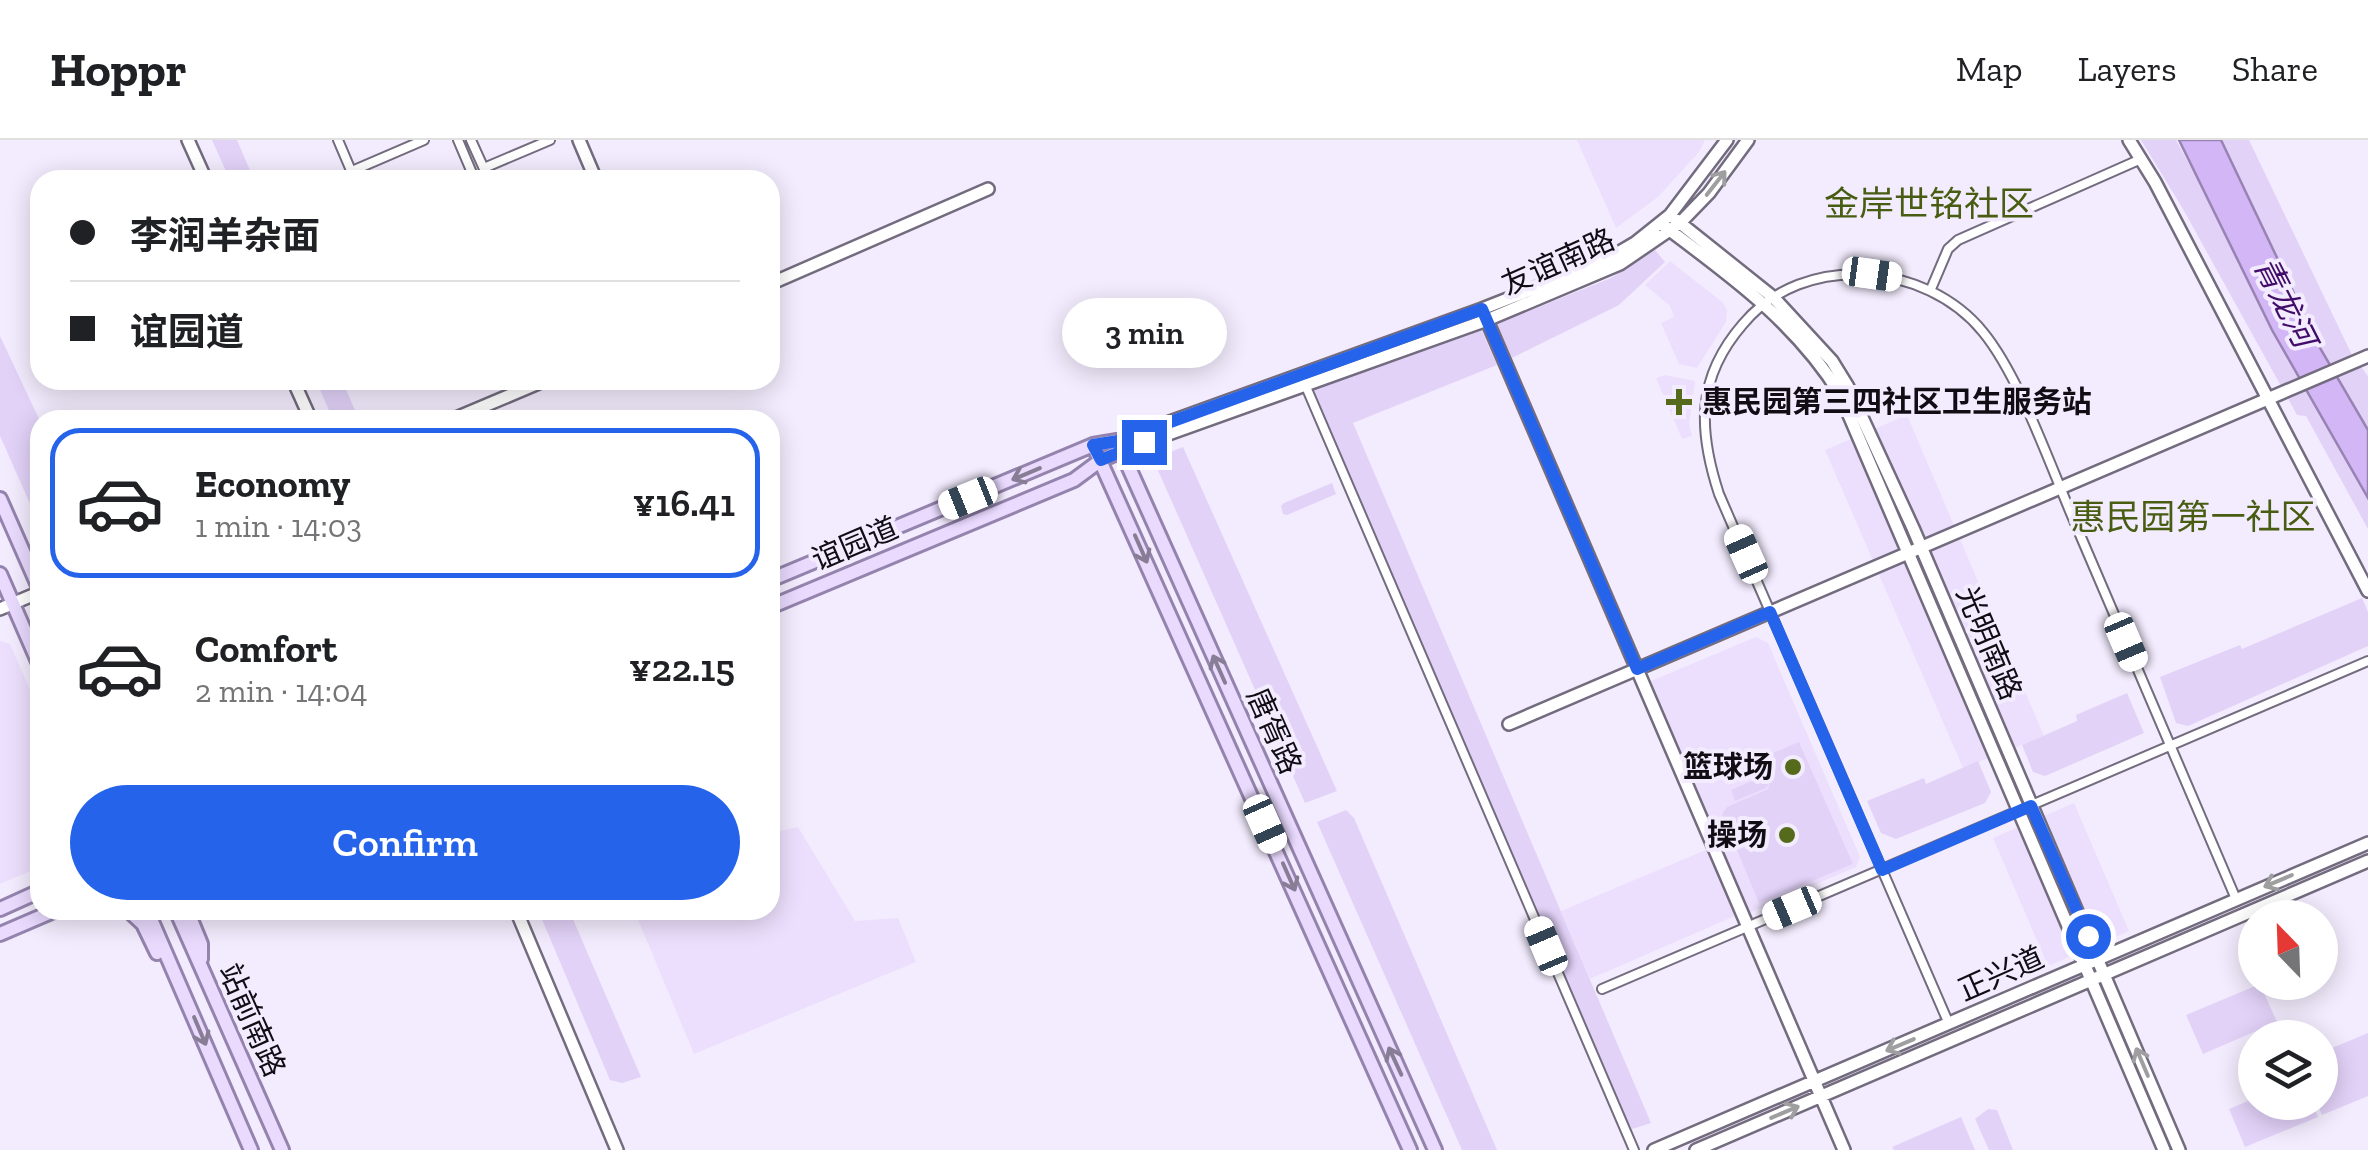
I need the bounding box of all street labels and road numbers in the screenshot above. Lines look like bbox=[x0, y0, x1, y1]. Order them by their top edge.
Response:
street label: 友谊南路 bbox=[1496, 221, 1620, 303]
street label: 谊园道 bbox=[807, 510, 903, 578]
street label: 光明南路 bbox=[1949, 581, 2029, 705]
street label: 唐胥路 bbox=[1239, 683, 1309, 779]
street label: 正兴道 bbox=[1953, 939, 2049, 1009]
street label: 站前南路 bbox=[211, 958, 293, 1082]

